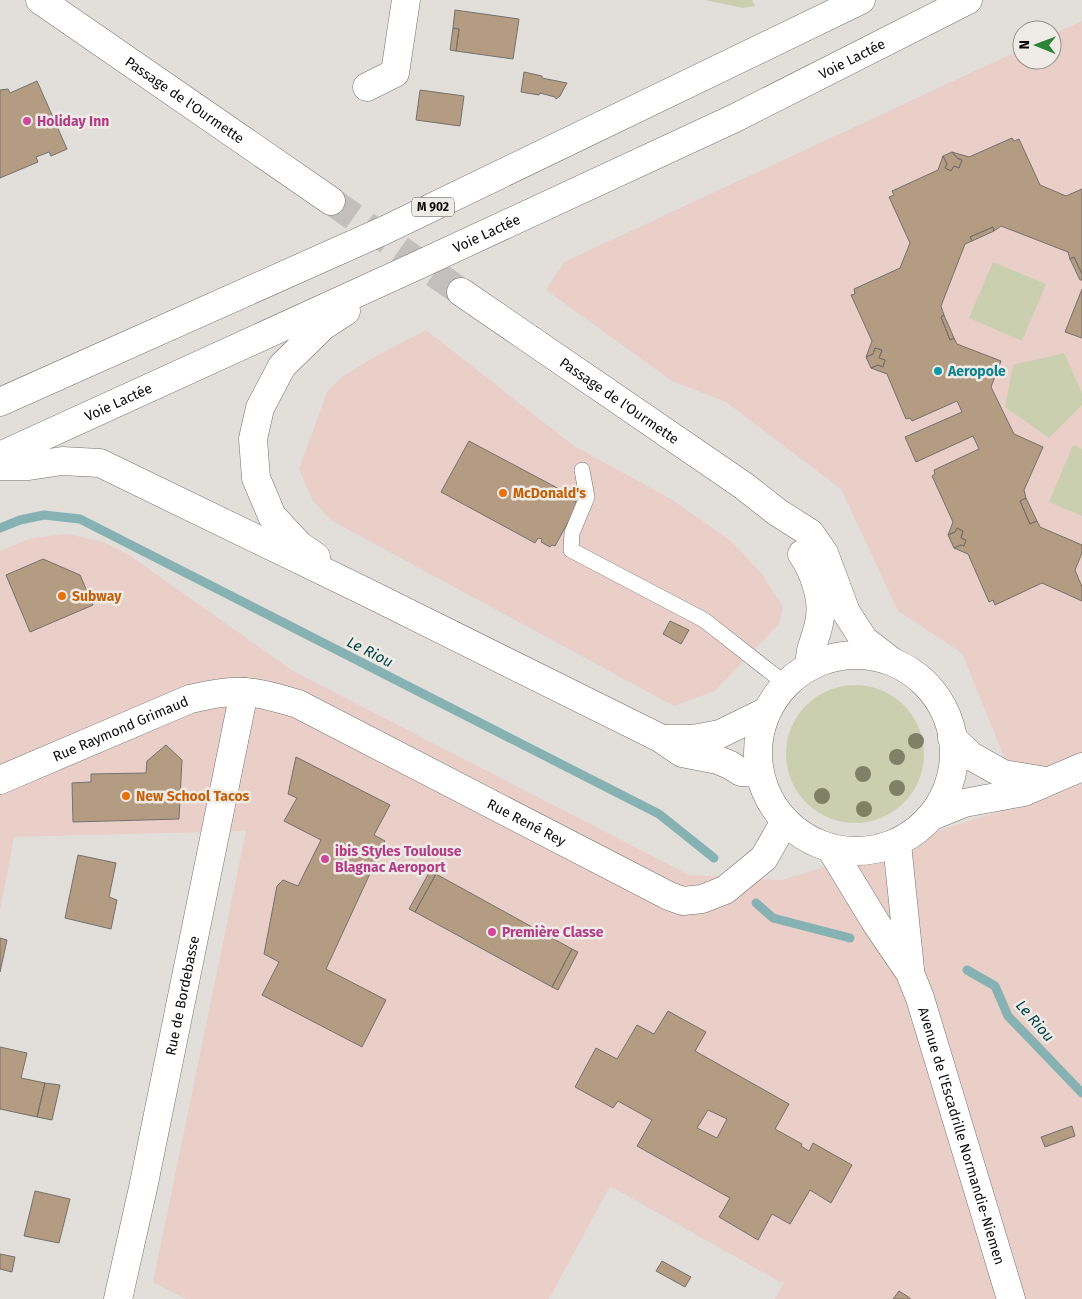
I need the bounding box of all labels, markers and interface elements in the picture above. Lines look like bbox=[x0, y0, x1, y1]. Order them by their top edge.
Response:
north arrow bbox=[1012, 20, 1062, 70]
street label: Voie Lactée bbox=[816, 35, 888, 83]
text: N bbox=[1016, 40, 1033, 50]
street label: Passage de l'Ourmette bbox=[122, 53, 247, 147]
place label: Holiday Inn bbox=[37, 113, 109, 130]
marker: Holiday Inn bbox=[21, 115, 33, 127]
road number: M 902 bbox=[412, 198, 454, 216]
street label: Voie Lactée bbox=[450, 211, 523, 257]
street label: Passage de l'Ourmette bbox=[556, 354, 682, 448]
place label: Aeropole bbox=[947, 363, 1006, 380]
marker: Aeropole bbox=[932, 365, 944, 377]
street label: Voie Lactée bbox=[82, 380, 155, 425]
place label: McDonald's bbox=[513, 485, 586, 502]
marker: McDonald's bbox=[497, 487, 509, 499]
place label: Subway bbox=[72, 588, 122, 605]
marker: Subway bbox=[56, 590, 68, 602]
water label: Le Riou bbox=[344, 633, 396, 671]
street label: Rue Raymond Grimaud bbox=[50, 693, 191, 765]
place label: New School Tacos bbox=[136, 788, 250, 805]
marker: New School Tacos bbox=[120, 790, 132, 802]
street label: Rue René Rey bbox=[484, 795, 569, 850]
place label: ibis Styles Toulouse Blagnac Aeroport bbox=[335, 843, 462, 876]
marker: ibis Styles Toulouse Blagnac Aeroport bbox=[319, 853, 331, 865]
place label: Première Classe bbox=[502, 924, 604, 941]
marker: Première Classe bbox=[486, 926, 498, 938]
street label: Rue de Bordebasse bbox=[162, 935, 203, 1057]
water label: Le Riou bbox=[1012, 997, 1058, 1045]
street label: Avenue de l'Escadrille Normandie-Niemen bbox=[914, 1005, 1008, 1267]

